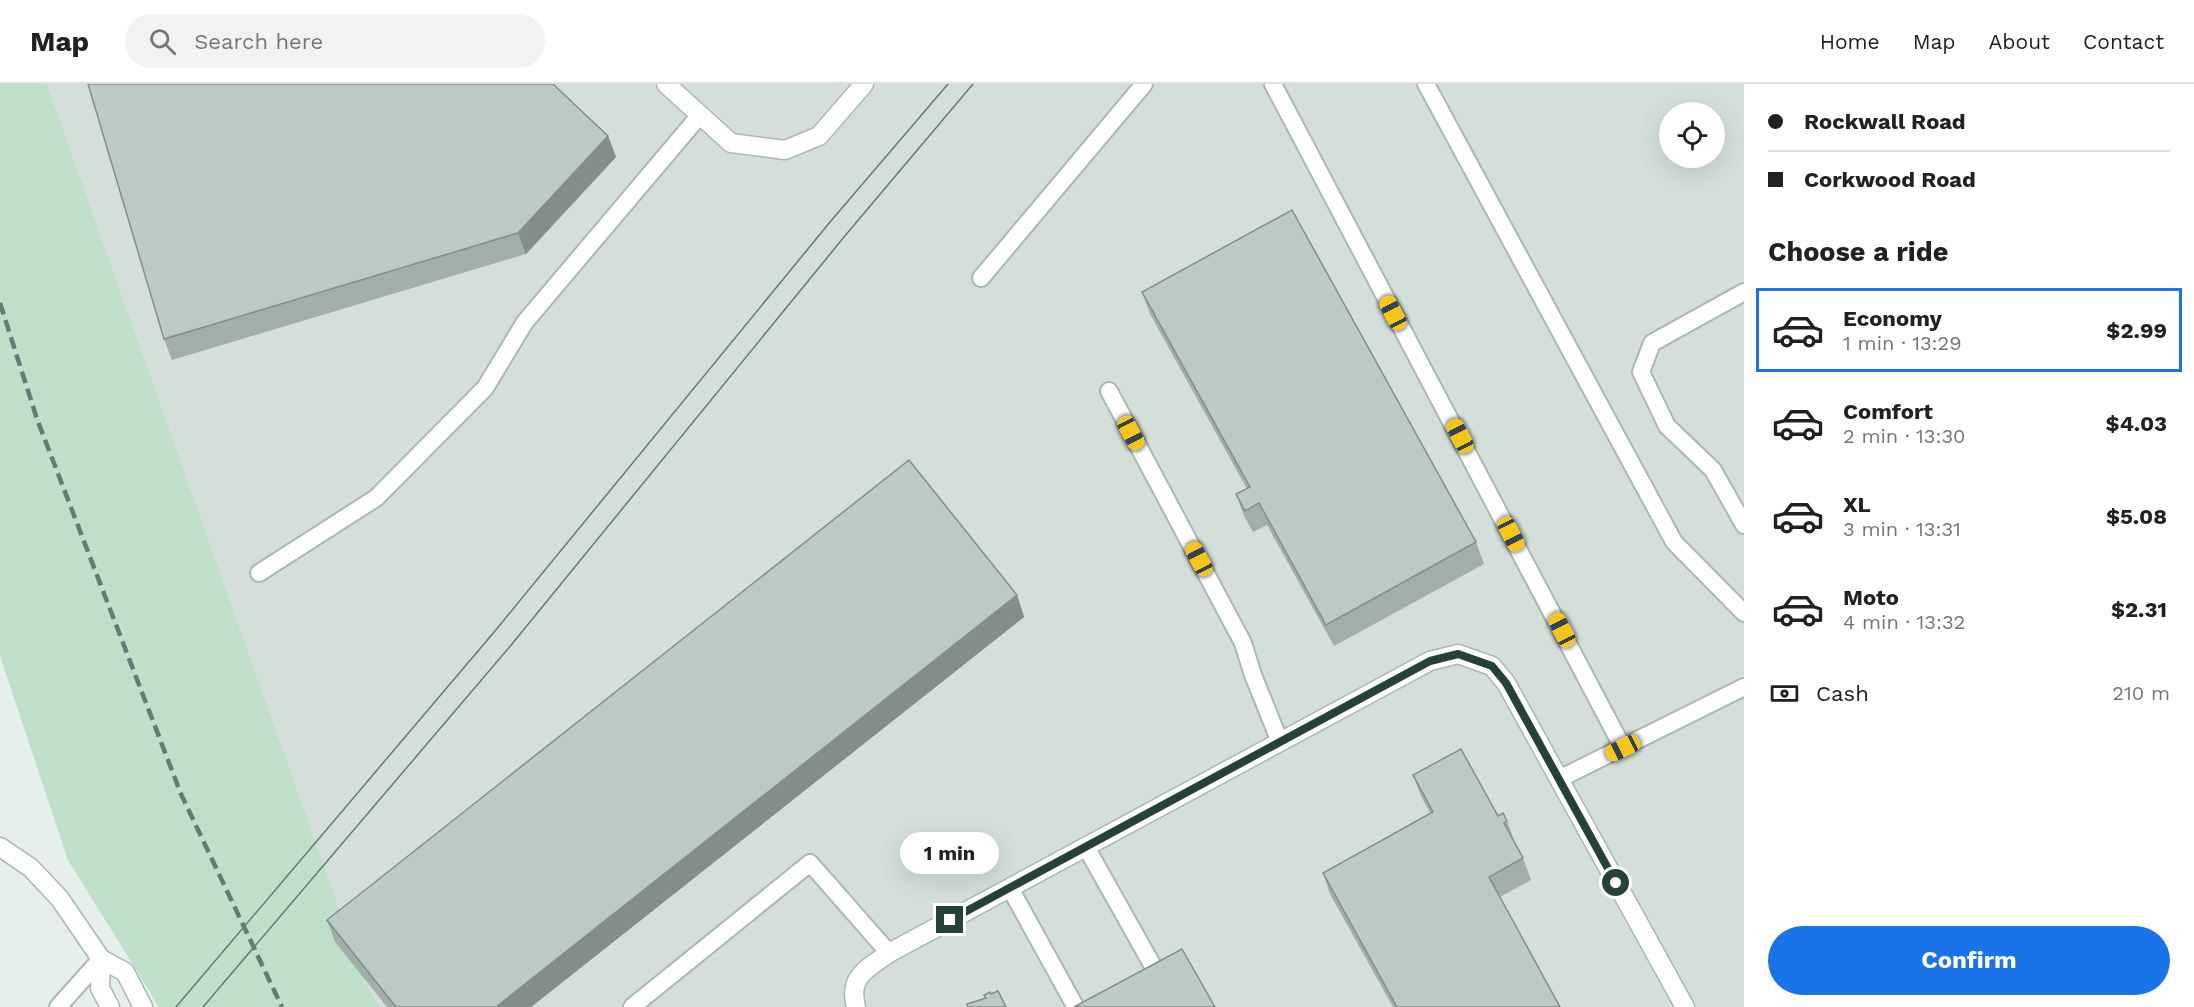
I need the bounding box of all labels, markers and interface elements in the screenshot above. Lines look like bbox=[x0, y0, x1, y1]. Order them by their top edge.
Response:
search box bbox=[125, 14, 545, 68]
text: Map bbox=[30, 25, 89, 58]
icon: search bbox=[146, 25, 179, 58]
text: Search here bbox=[194, 29, 323, 54]
text: Home bbox=[1820, 29, 1880, 54]
text: Map bbox=[1913, 29, 1956, 54]
text: About bbox=[1989, 29, 2050, 54]
text: Contact bbox=[2083, 29, 2164, 54]
map controls bbox=[1659, 102, 1725, 168]
button: locate bbox=[1659, 102, 1725, 168]
text: Rockwall Road bbox=[1804, 109, 1966, 134]
text: Corkwood Road bbox=[1804, 167, 1976, 192]
text: Choose a ride bbox=[1768, 236, 1948, 268]
car bbox=[1377, 293, 1409, 333]
icon: car bbox=[1771, 303, 1825, 357]
text: Economy bbox=[1843, 306, 1942, 331]
text: $2.99 bbox=[2106, 318, 2167, 343]
text: 1 min · 13:29 bbox=[1843, 331, 1962, 355]
icon: car bbox=[1771, 396, 1825, 450]
text: Comfort bbox=[1843, 399, 1933, 424]
text: $4.03 bbox=[2106, 411, 2167, 436]
car bbox=[1115, 413, 1147, 453]
car bbox=[1444, 416, 1476, 456]
text: 2 min · 13:30 bbox=[1843, 424, 1965, 448]
icon: car bbox=[1771, 489, 1825, 543]
text: XL bbox=[1843, 492, 1871, 517]
text: $5.08 bbox=[2106, 504, 2167, 529]
car bbox=[1495, 514, 1527, 554]
text: 3 min · 13:31 bbox=[1843, 517, 1961, 541]
car bbox=[1183, 539, 1215, 579]
icon: car bbox=[1771, 582, 1825, 636]
text: Moto bbox=[1843, 585, 1899, 610]
text: $2.31 bbox=[2111, 597, 2167, 622]
car bbox=[1546, 610, 1578, 650]
text: 4 min · 13:32 bbox=[1843, 610, 1965, 634]
icon: cash bbox=[1768, 677, 1801, 710]
text: Cash bbox=[1816, 681, 1869, 706]
text: 210 m bbox=[2112, 681, 2170, 705]
car bbox=[1603, 732, 1643, 764]
callout: 1 min bbox=[900, 833, 1000, 875]
text: 1 min bbox=[924, 841, 975, 865]
route start bbox=[1602, 869, 1629, 896]
route end bbox=[936, 906, 963, 933]
button: Confirm bbox=[1768, 926, 2170, 995]

